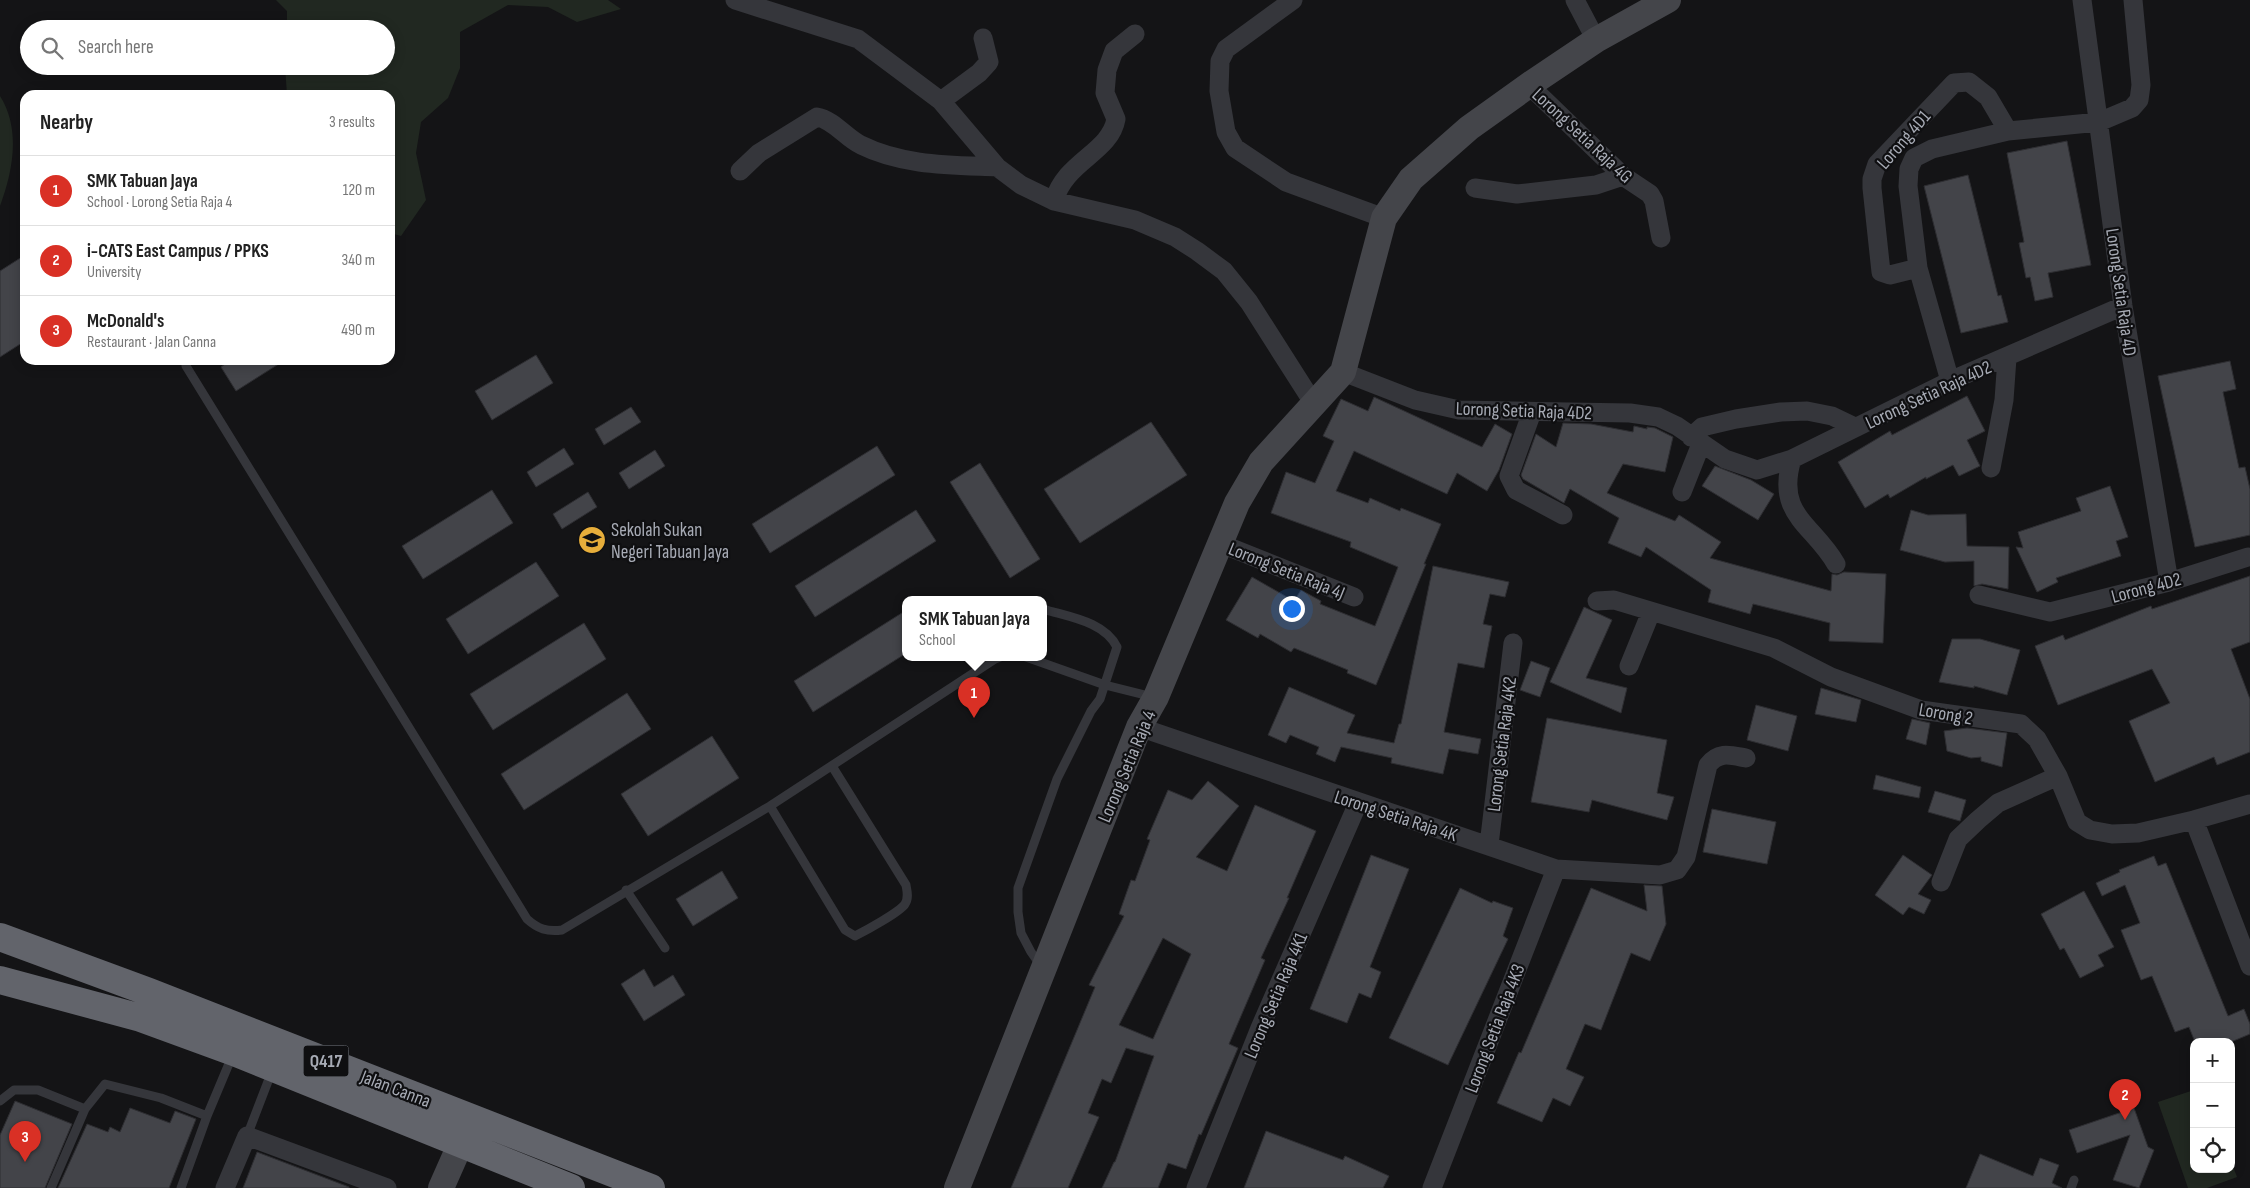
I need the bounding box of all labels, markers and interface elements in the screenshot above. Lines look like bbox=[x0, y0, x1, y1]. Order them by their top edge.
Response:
search box bbox=[20, 20, 395, 75]
icon: search bbox=[38, 34, 66, 62]
text: Search here bbox=[78, 36, 154, 59]
street label: Lorong Setia Raja 4G bbox=[1527, 84, 1637, 188]
street label: Lorong 4D1 bbox=[1872, 106, 1936, 174]
text: Nearby bbox=[40, 110, 93, 135]
text: 3 results bbox=[329, 113, 375, 132]
text: SMK Tabuan Jaya bbox=[87, 170, 198, 193]
text: 1 bbox=[53, 181, 59, 200]
text: 120 m bbox=[343, 181, 375, 200]
text: School · Lorong Setia Raja 4 bbox=[87, 193, 232, 212]
street label: Lorong Setia Raja 4D bbox=[2100, 227, 2141, 358]
text: i-CATS East Campus / PPKS bbox=[87, 240, 269, 263]
text: 2 bbox=[52, 251, 60, 270]
text: 340 m bbox=[342, 251, 375, 270]
text: University bbox=[87, 263, 141, 282]
text: McDonald's bbox=[87, 310, 164, 333]
text: 3 bbox=[52, 321, 60, 340]
text: 490 m bbox=[341, 321, 375, 340]
text: Restaurant · Jalan Canna bbox=[87, 333, 216, 352]
street label: Lorong Setia Raja 4D2 bbox=[1862, 356, 1995, 435]
street label: Lorong Setia Raja 4D2 bbox=[1455, 398, 1593, 425]
place label: Sekolah Sukan Negeri Tabuan Jaya bbox=[611, 519, 729, 564]
school or university icon: Sekolah Sukan Negeri Tabuan Jaya bbox=[577, 525, 607, 555]
street label: Lorong Setia Raja 4J bbox=[1225, 538, 1348, 605]
street label: Lorong 4D2 bbox=[2109, 568, 2184, 609]
popup bbox=[902, 596, 1047, 661]
your location bbox=[1279, 596, 1305, 622]
text: SMK Tabuan Jaya bbox=[919, 608, 1030, 631]
text: School bbox=[919, 631, 955, 650]
street label: Lorong Setia Raja 4K2 bbox=[1483, 675, 1522, 813]
pin: 1 bbox=[958, 677, 990, 718]
street label: Lorong 2 bbox=[1917, 698, 1974, 731]
street label: Lorong Setia Raja 4 bbox=[1093, 707, 1161, 826]
street label: Lorong Setia Raja 4K bbox=[1331, 786, 1460, 847]
street label: Lorong Setia Raja 4K1 bbox=[1240, 929, 1313, 1062]
street label: Lorong Setia Raja 4K3 bbox=[1460, 961, 1531, 1096]
map controls bbox=[2190, 1038, 2235, 1173]
button: + bbox=[2190, 1038, 2235, 1083]
road number: Q417 bbox=[304, 1046, 348, 1076]
street label: Jalan Canna bbox=[356, 1065, 434, 1113]
pin: 2 bbox=[2109, 1079, 2141, 1120]
button: − bbox=[2190, 1083, 2235, 1128]
pin: 3 bbox=[9, 1121, 41, 1162]
button: locate bbox=[2190, 1128, 2235, 1173]

